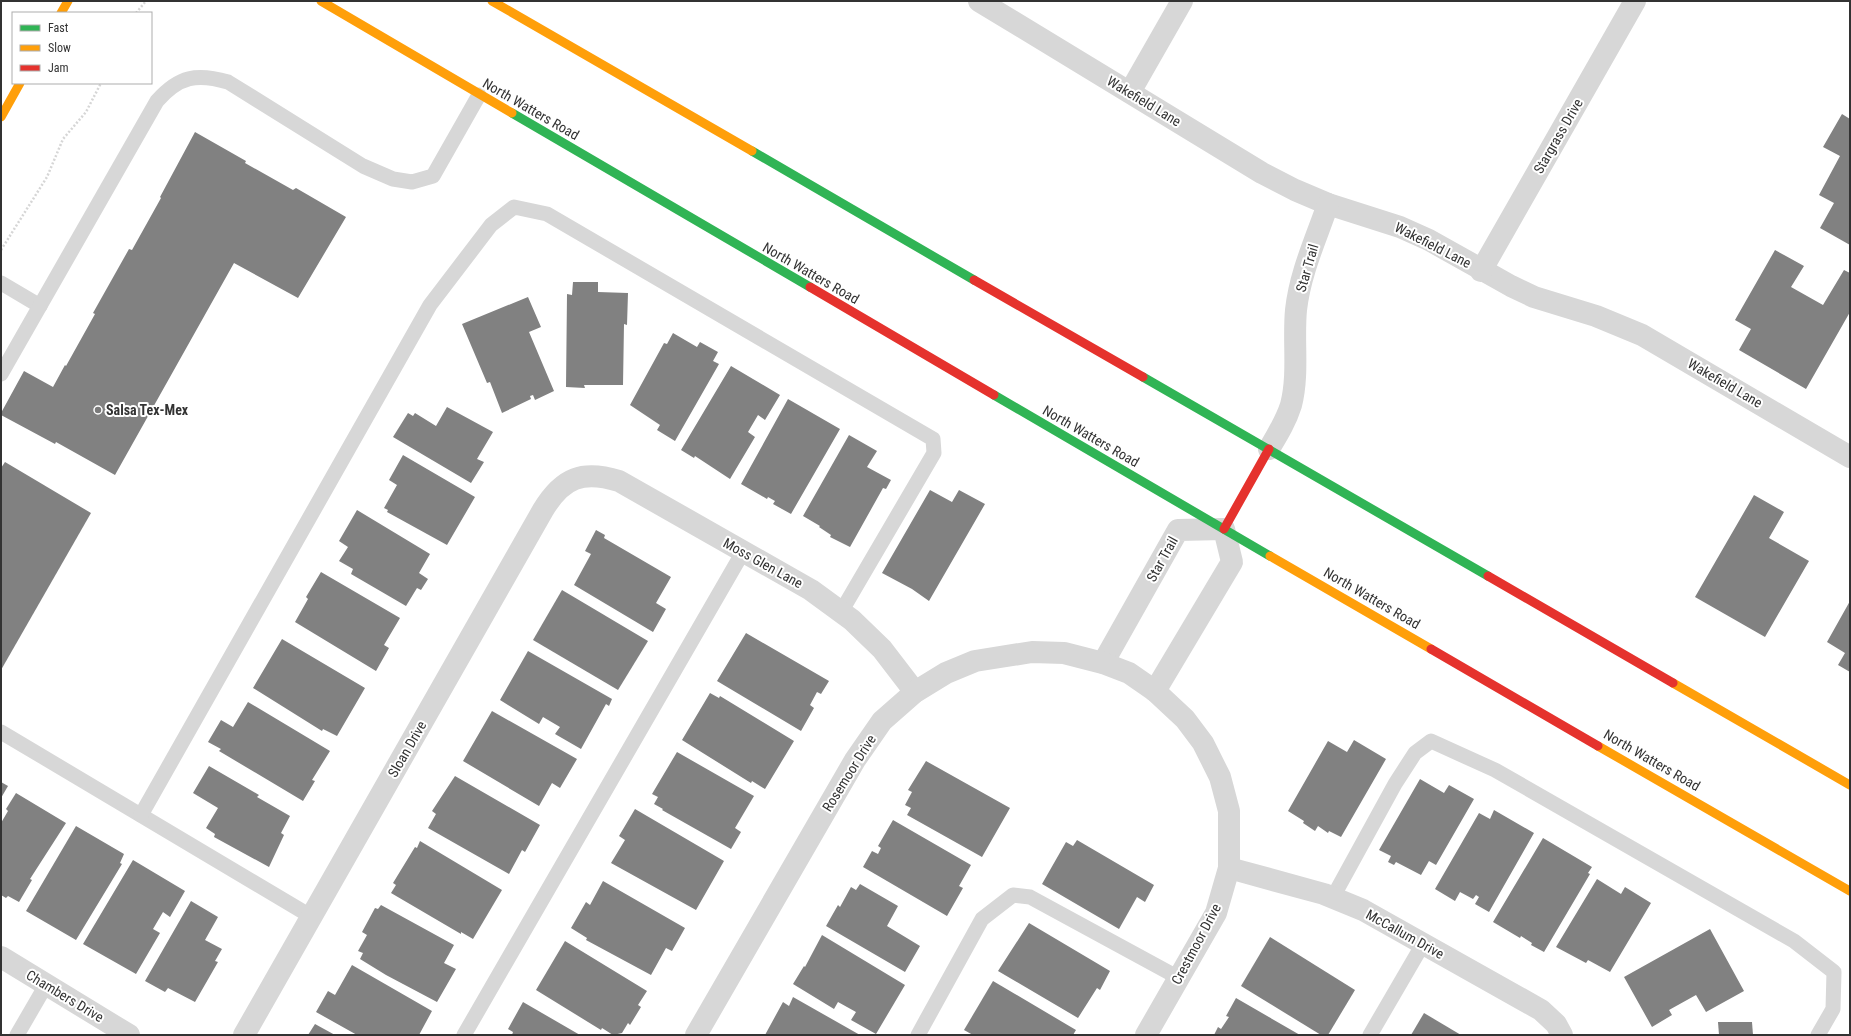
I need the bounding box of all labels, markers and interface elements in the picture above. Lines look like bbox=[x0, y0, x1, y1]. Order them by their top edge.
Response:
legend bbox=[12, 12, 152, 84]
text: Fast bbox=[48, 21, 69, 35]
text: Slow bbox=[48, 41, 71, 55]
text: Jam bbox=[48, 61, 69, 75]
street label: Wakefield Lane bbox=[1104, 73, 1184, 130]
street label: North Watters Road bbox=[480, 75, 582, 143]
street label: Stargrass Drive bbox=[1530, 95, 1586, 176]
street label: Wakefield Lane bbox=[1392, 219, 1474, 271]
street label: North Watters Road bbox=[760, 239, 862, 307]
street label: Star Trail bbox=[1293, 242, 1321, 294]
street label: Wakefield Lane bbox=[1685, 355, 1765, 411]
place label: Salsa Tex-Mex bbox=[106, 402, 189, 418]
street label: North Watters Road bbox=[1040, 402, 1142, 470]
marker: Salsa Tex-Mex bbox=[93, 405, 103, 415]
street label: Star Trail bbox=[1143, 534, 1181, 584]
street label: Moss Glen Lane bbox=[720, 535, 806, 592]
street label: North Watters Road bbox=[1321, 564, 1423, 632]
street label: Sloan Drive bbox=[385, 718, 430, 780]
street label: North Watters Road bbox=[1601, 726, 1703, 794]
street label: Rosemoor Drive bbox=[819, 731, 879, 814]
street label: Crestmoor Drive bbox=[1168, 900, 1224, 987]
street label: McCallum Drive bbox=[1363, 906, 1447, 962]
street label: Chambers Drive bbox=[23, 967, 107, 1026]

